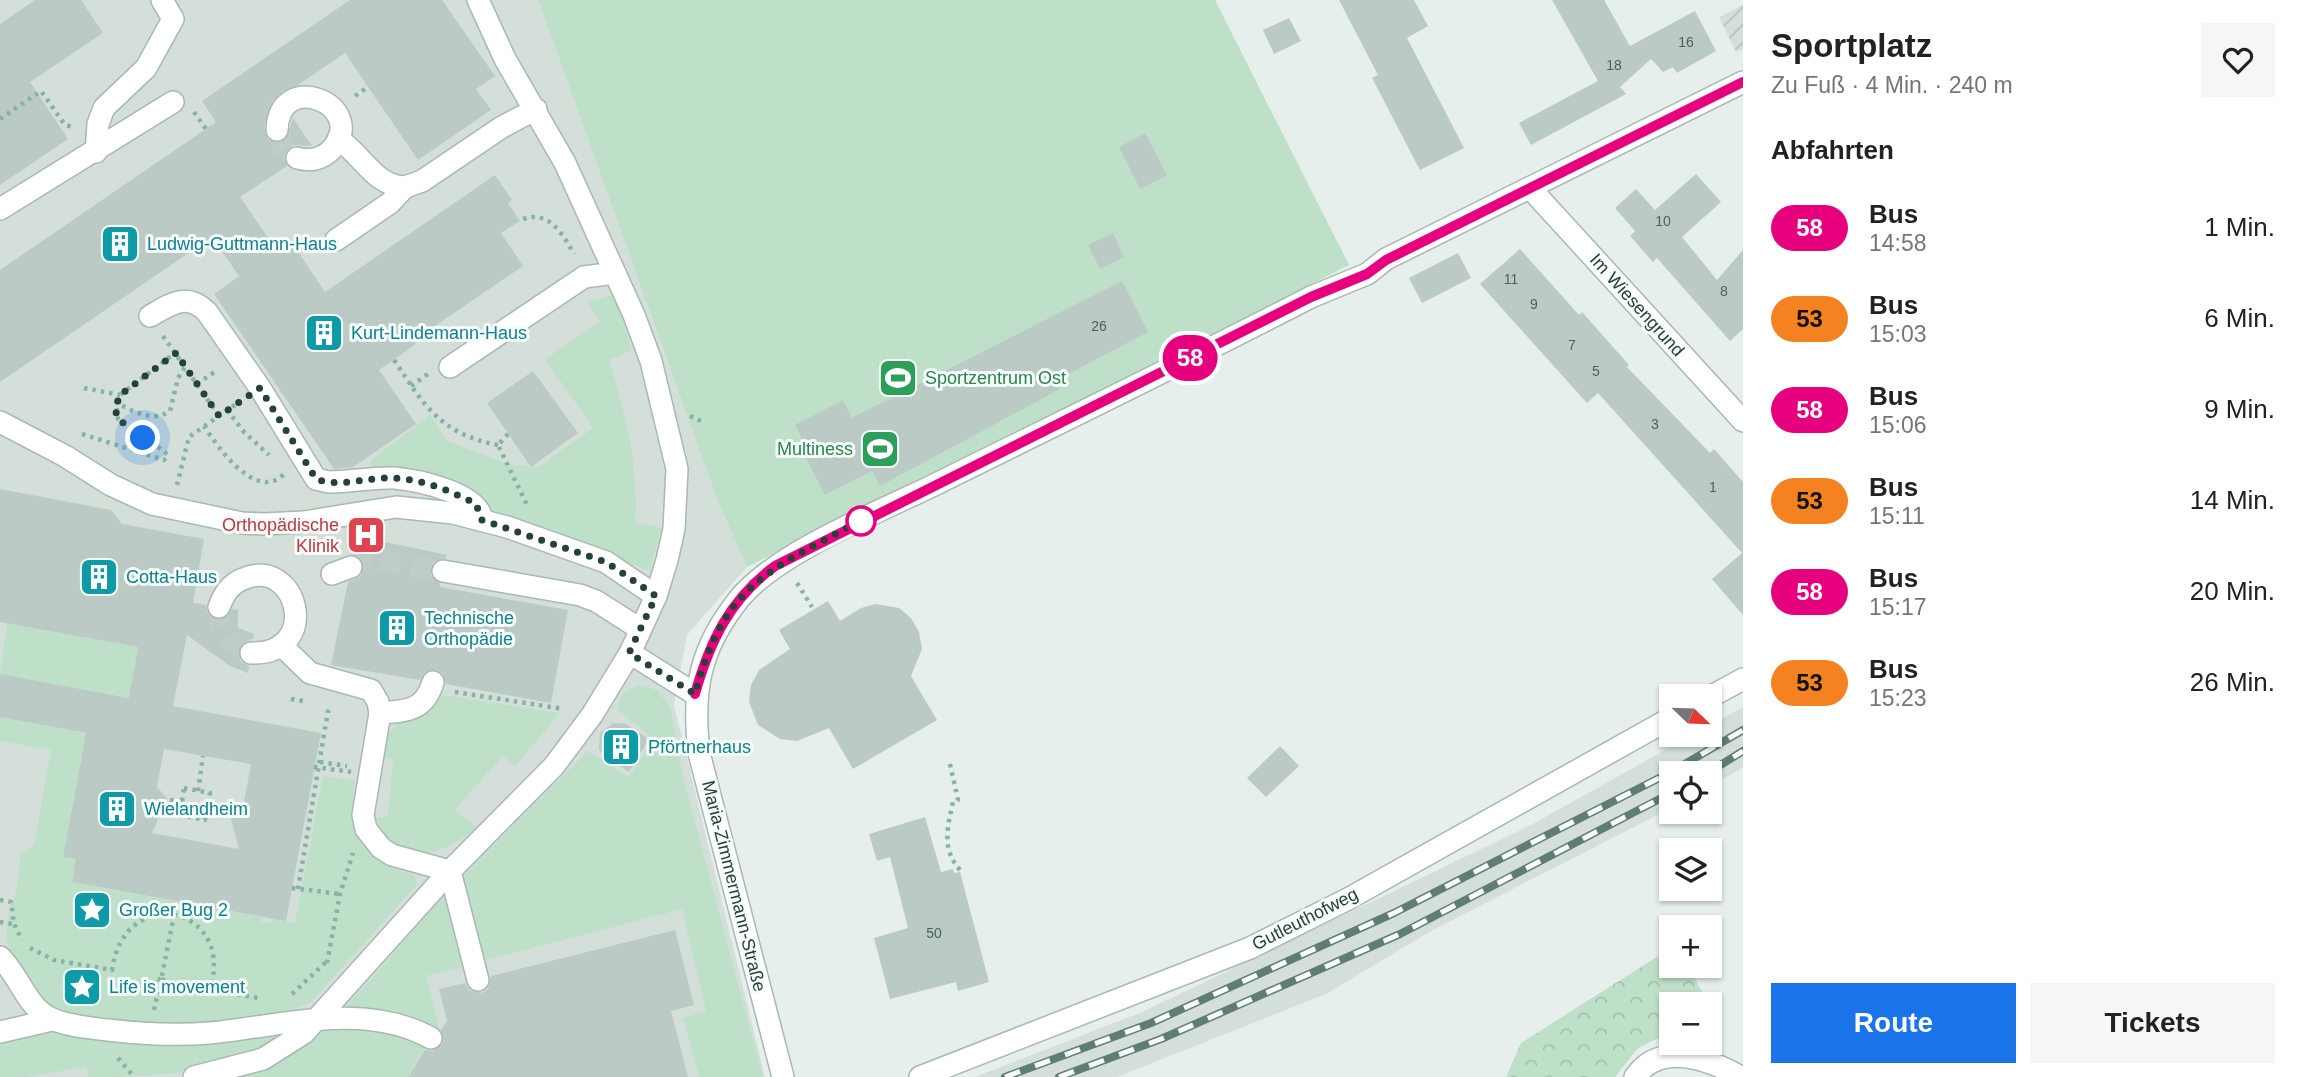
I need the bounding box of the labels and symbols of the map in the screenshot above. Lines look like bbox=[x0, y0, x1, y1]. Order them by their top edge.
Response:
house number: 16 bbox=[1678, 34, 1694, 50]
house number: 18 bbox=[1606, 57, 1622, 73]
house number: 10 bbox=[1655, 213, 1671, 229]
building icon: Ludwig-Guttmann-Haus bbox=[99, 223, 141, 265]
place label: Ludwig-Guttmann-Haus bbox=[147, 234, 337, 254]
street label: Im Wiesengrund bbox=[1586, 250, 1688, 360]
house number: 11 bbox=[1504, 271, 1518, 287]
house number: 8 bbox=[1720, 283, 1728, 299]
house number: 9 bbox=[1530, 296, 1538, 312]
building icon: Kurt-Lindemann-Haus bbox=[303, 312, 345, 354]
house number: 26 bbox=[1091, 318, 1107, 334]
place label: Kurt-Lindemann-Haus bbox=[351, 323, 527, 343]
line badge: 58 bbox=[1158, 335, 1222, 381]
house number: 7 bbox=[1568, 337, 1576, 353]
sports icon: Sportzentrum Ost bbox=[877, 357, 919, 399]
house number: 5 bbox=[1592, 363, 1600, 379]
place label: Sportzentrum Ost bbox=[925, 368, 1066, 388]
house number: 3 bbox=[1651, 416, 1659, 432]
your location bbox=[125, 420, 160, 455]
sports icon: Multiness bbox=[859, 428, 901, 470]
place label: Multiness bbox=[777, 439, 853, 459]
house number: 1 bbox=[1709, 479, 1717, 495]
unlabelled marker bbox=[846, 506, 876, 536]
hospital icon: Orthopädische Klinik bbox=[345, 514, 387, 556]
place label: Orthopädische Klinik bbox=[222, 515, 340, 556]
building icon: Cotta-Haus bbox=[78, 556, 120, 598]
place label: Cotta-Haus bbox=[126, 567, 217, 587]
building icon: Technische Orthopädie bbox=[376, 607, 418, 649]
place label: Technische Orthopädie bbox=[424, 608, 514, 649]
north arrow bbox=[1659, 684, 1722, 747]
building icon: Pförtnerhaus bbox=[600, 726, 642, 768]
place label: Pförtnerhaus bbox=[648, 737, 751, 757]
street label: Maria-Zimmermann-Straße bbox=[698, 778, 770, 994]
building icon: Wielandheim bbox=[96, 788, 138, 830]
place label: Wielandheim bbox=[144, 799, 248, 819]
street label: Gutleuthofweg bbox=[1249, 884, 1361, 954]
place icon: Großer Bug 2 bbox=[71, 889, 113, 931]
place label: Großer Bug 2 bbox=[119, 900, 228, 920]
house number: 50 bbox=[926, 925, 942, 941]
place icon: Life is movement bbox=[61, 966, 103, 1008]
place label: Life is movement bbox=[109, 977, 245, 997]

